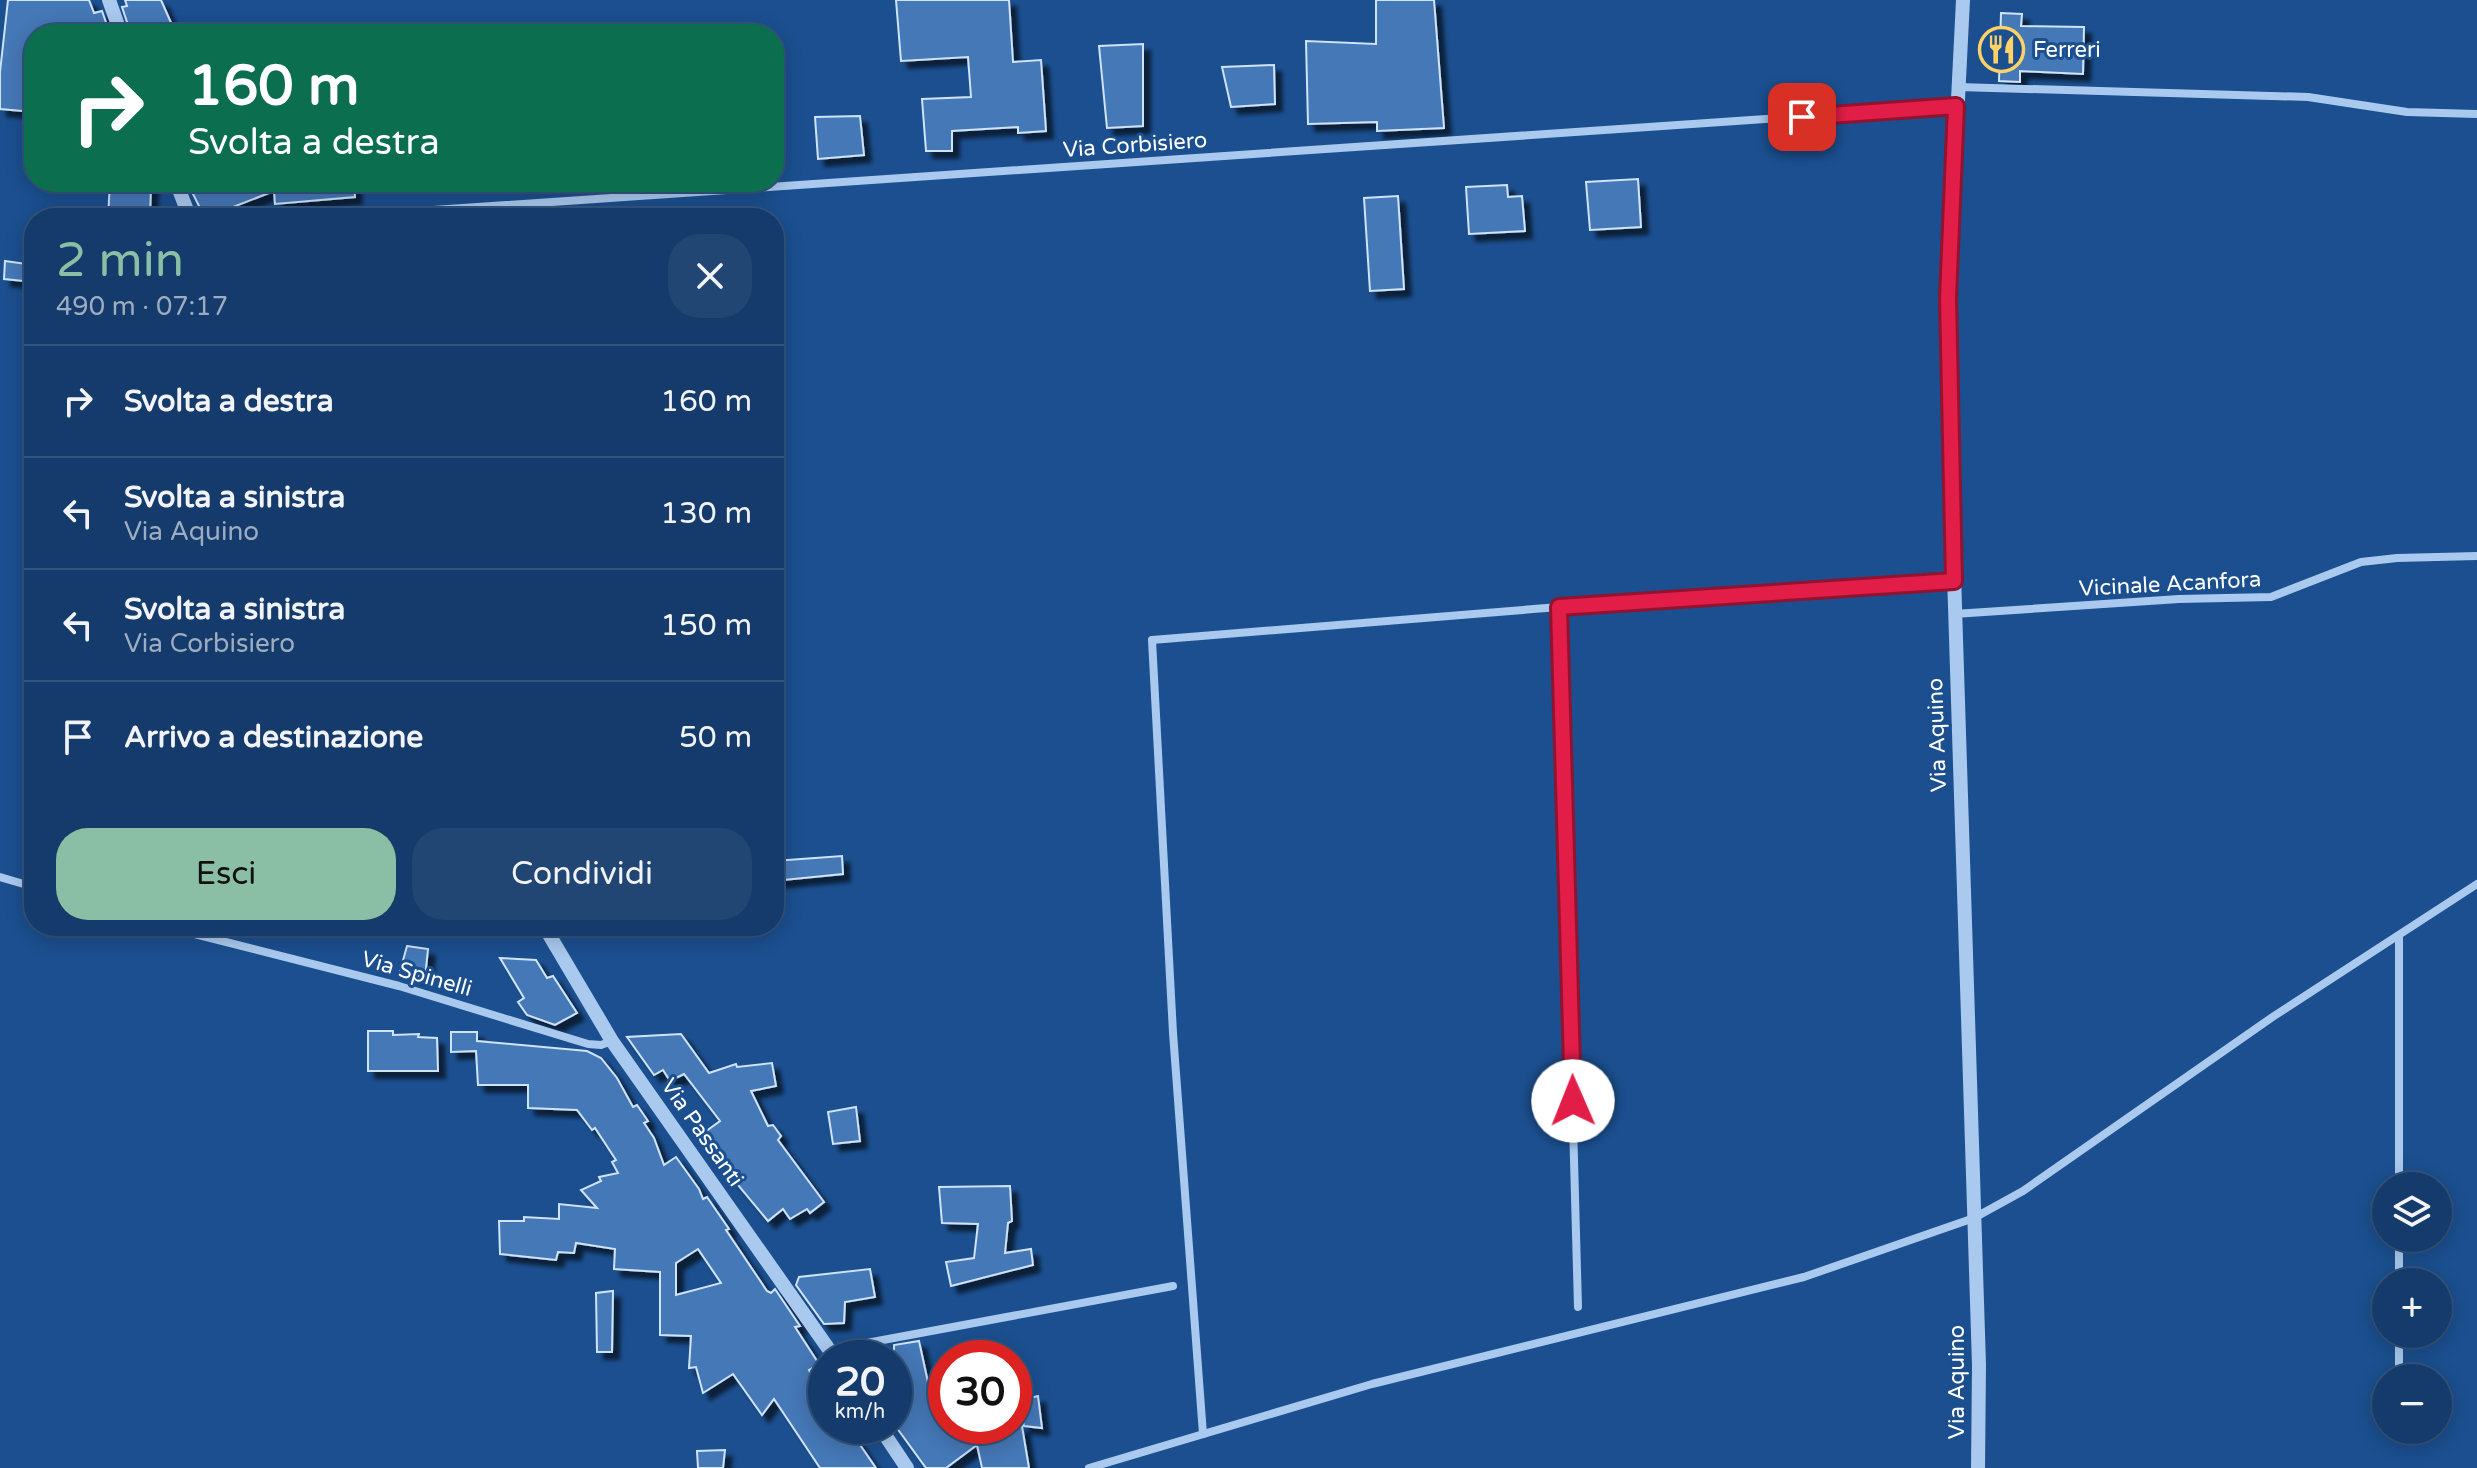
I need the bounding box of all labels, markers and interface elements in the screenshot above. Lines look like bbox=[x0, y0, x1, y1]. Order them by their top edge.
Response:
restaurant icon: Ferreri bbox=[1978, 25, 2026, 73]
place label: Ferreri bbox=[2033, 37, 2101, 63]
text: 160 m bbox=[188, 53, 359, 120]
icon: right bbox=[56, 56, 160, 160]
pin bbox=[1768, 83, 1836, 151]
icon: arrive bbox=[1780, 95, 1824, 139]
text: Svolta a destra bbox=[188, 121, 440, 164]
street label: Via Corbisiero bbox=[1062, 127, 1208, 163]
text: 2 min bbox=[56, 232, 184, 290]
button: close bbox=[668, 234, 752, 318]
text: 490 m · 07:17 bbox=[56, 291, 228, 322]
icon: right bbox=[56, 379, 100, 423]
text: Svolta a destra bbox=[124, 383, 334, 420]
text: 160 m bbox=[660, 383, 752, 420]
text: Svolta a sinistra bbox=[124, 479, 345, 516]
icon: left bbox=[56, 491, 100, 535]
text: 130 m bbox=[660, 495, 752, 532]
text: Via Aquino bbox=[124, 516, 259, 547]
street label: Vicinale Acanfora bbox=[2078, 566, 2262, 602]
text: Svolta a sinistra bbox=[124, 591, 345, 628]
icon: left bbox=[56, 603, 100, 647]
text: 150 m bbox=[660, 607, 752, 644]
text: Via Corbisiero bbox=[124, 628, 295, 659]
street label: Via Aquino bbox=[1922, 677, 1952, 793]
icon: arrive bbox=[56, 715, 100, 759]
text: Arrivo a destinazione bbox=[124, 719, 423, 756]
text: 50 m bbox=[679, 719, 752, 756]
button: Esci bbox=[56, 828, 396, 920]
button: Condividi bbox=[412, 828, 752, 920]
street label: Via Spinelli bbox=[359, 946, 475, 1002]
position arrow bbox=[1531, 1059, 1615, 1143]
street label: Via Passanti bbox=[655, 1074, 749, 1192]
map controls bbox=[2372, 1172, 2452, 1444]
button: layers bbox=[2372, 1172, 2452, 1252]
button: + bbox=[2372, 1268, 2452, 1348]
street label: Via Aquino bbox=[1944, 1325, 1970, 1439]
speed limit sign: 30 bbox=[928, 1340, 1032, 1444]
text: 20 bbox=[835, 1358, 885, 1406]
button: − bbox=[2372, 1364, 2452, 1444]
text: km/h bbox=[835, 1400, 885, 1424]

